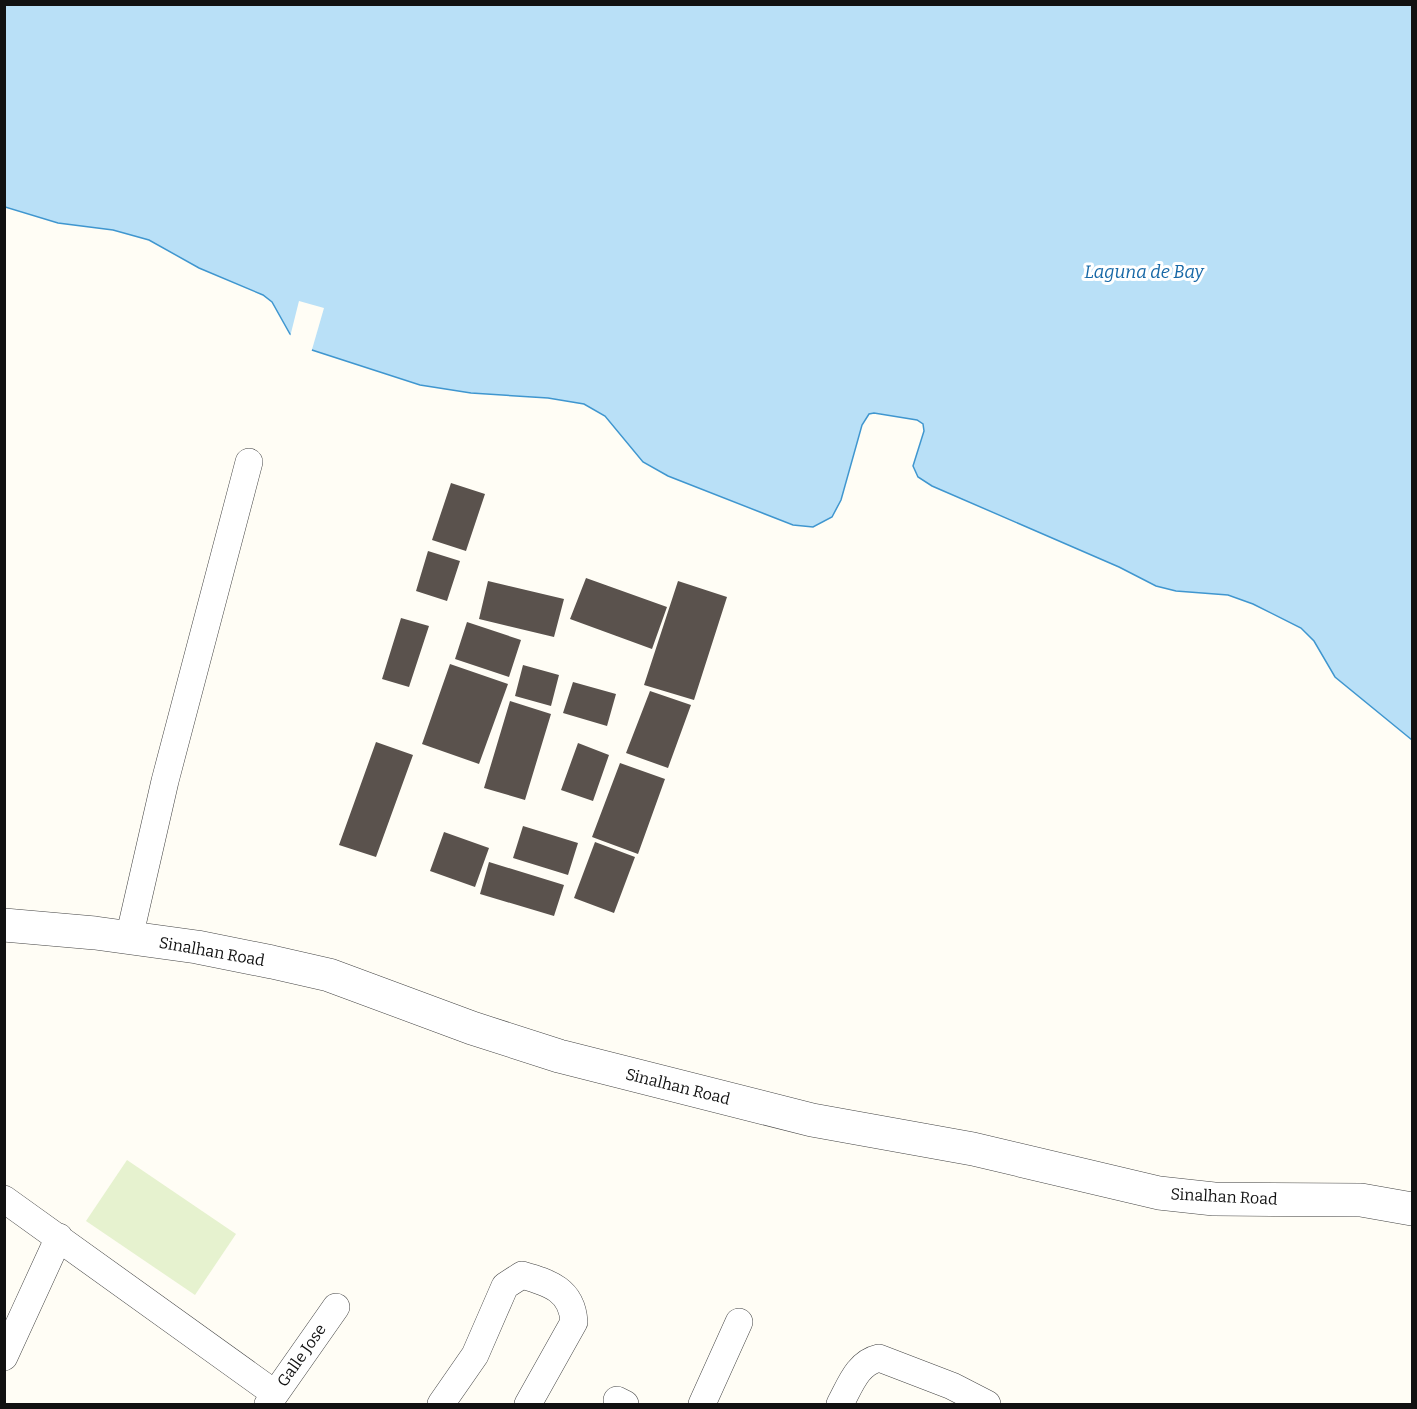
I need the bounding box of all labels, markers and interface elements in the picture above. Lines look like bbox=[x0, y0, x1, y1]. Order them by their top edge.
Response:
water label: Laguna de Bay bbox=[1084, 261, 1205, 283]
street label: Sinalhan Road bbox=[158, 933, 267, 970]
street label: Sinalhan Road bbox=[624, 1064, 733, 1109]
street label: Sinalhan Road bbox=[1170, 1184, 1278, 1209]
street label: Galle Jose bbox=[273, 1320, 330, 1390]

